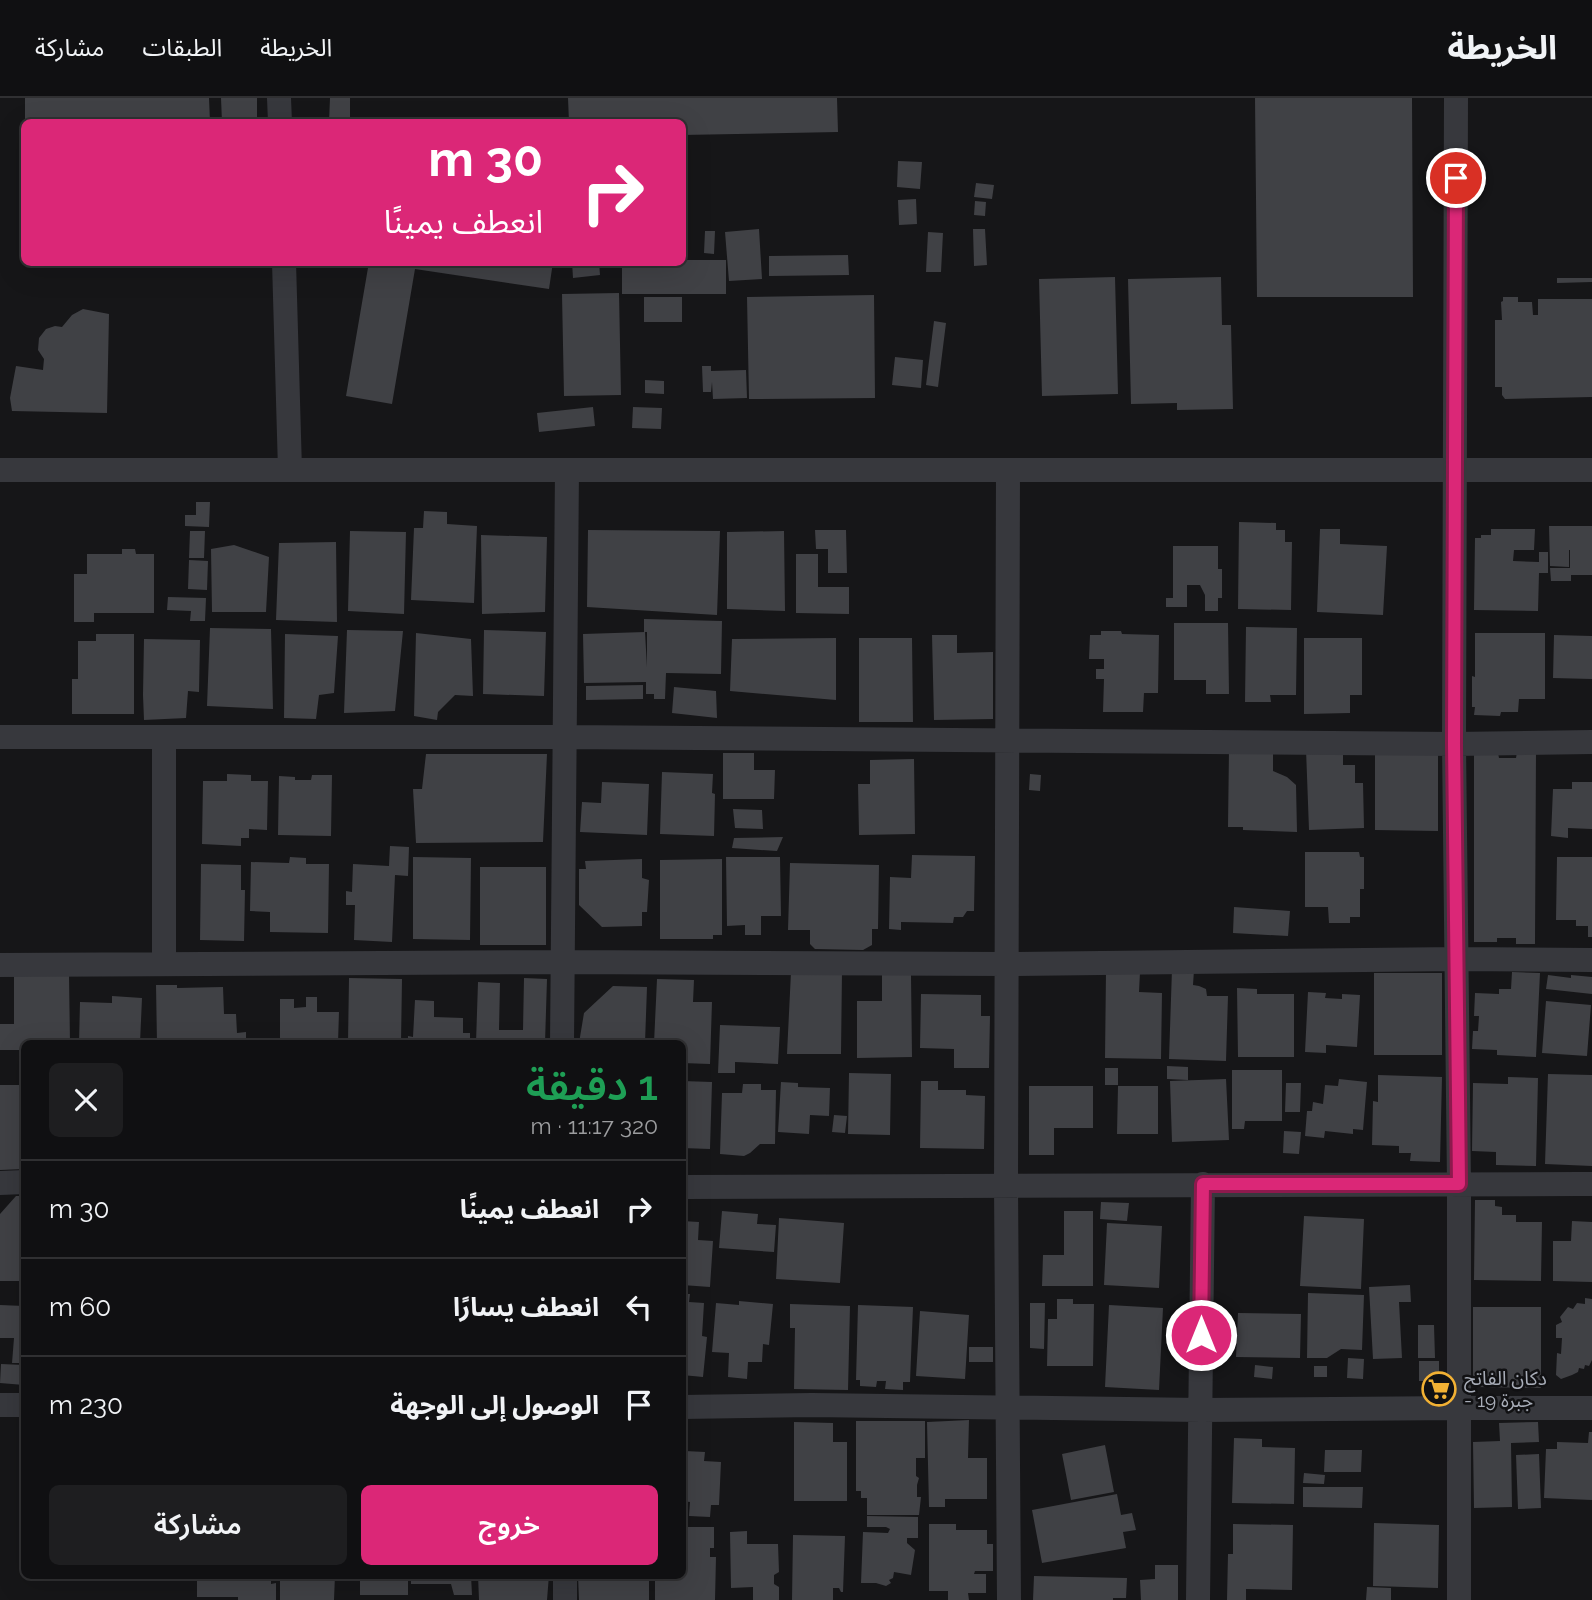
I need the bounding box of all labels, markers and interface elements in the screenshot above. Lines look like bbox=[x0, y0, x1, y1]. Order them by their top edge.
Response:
text: الخريطة bbox=[1447, 28, 1557, 67]
text: مشاركة bbox=[35, 33, 104, 62]
text: الطبقات bbox=[142, 33, 222, 62]
text: الخريطة bbox=[260, 33, 332, 62]
text: 30 m bbox=[428, 130, 543, 187]
icon: right bbox=[567, 147, 658, 238]
pin bbox=[1426, 148, 1486, 208]
icon: arrive bbox=[1437, 159, 1475, 197]
text: انعطف يمينًا bbox=[384, 203, 543, 240]
text: 1 دقيقة bbox=[526, 1061, 658, 1110]
button: close bbox=[49, 1063, 123, 1137]
text: 320 m · 11:17 bbox=[531, 1112, 658, 1139]
icon: right bbox=[620, 1190, 658, 1228]
text: 30 m bbox=[49, 1194, 109, 1224]
text: انعطف يمينًا bbox=[460, 1194, 599, 1224]
icon: left bbox=[620, 1288, 658, 1326]
text: 60 m bbox=[49, 1292, 111, 1322]
text: انعطف يسارًا bbox=[453, 1292, 599, 1322]
position arrow bbox=[1164, 1298, 1238, 1372]
place label: دكان الفاتح - جبرة 19 bbox=[1464, 1367, 1547, 1412]
supermarket icon: دكان الفاتح - جبرة 19 bbox=[1420, 1370, 1458, 1408]
icon: arrive bbox=[620, 1386, 658, 1424]
text: 230 m bbox=[49, 1390, 123, 1420]
text: الوصول إلى الوجهة bbox=[390, 1390, 599, 1420]
button: مشاركة bbox=[49, 1485, 347, 1565]
button: خروج bbox=[361, 1485, 658, 1565]

